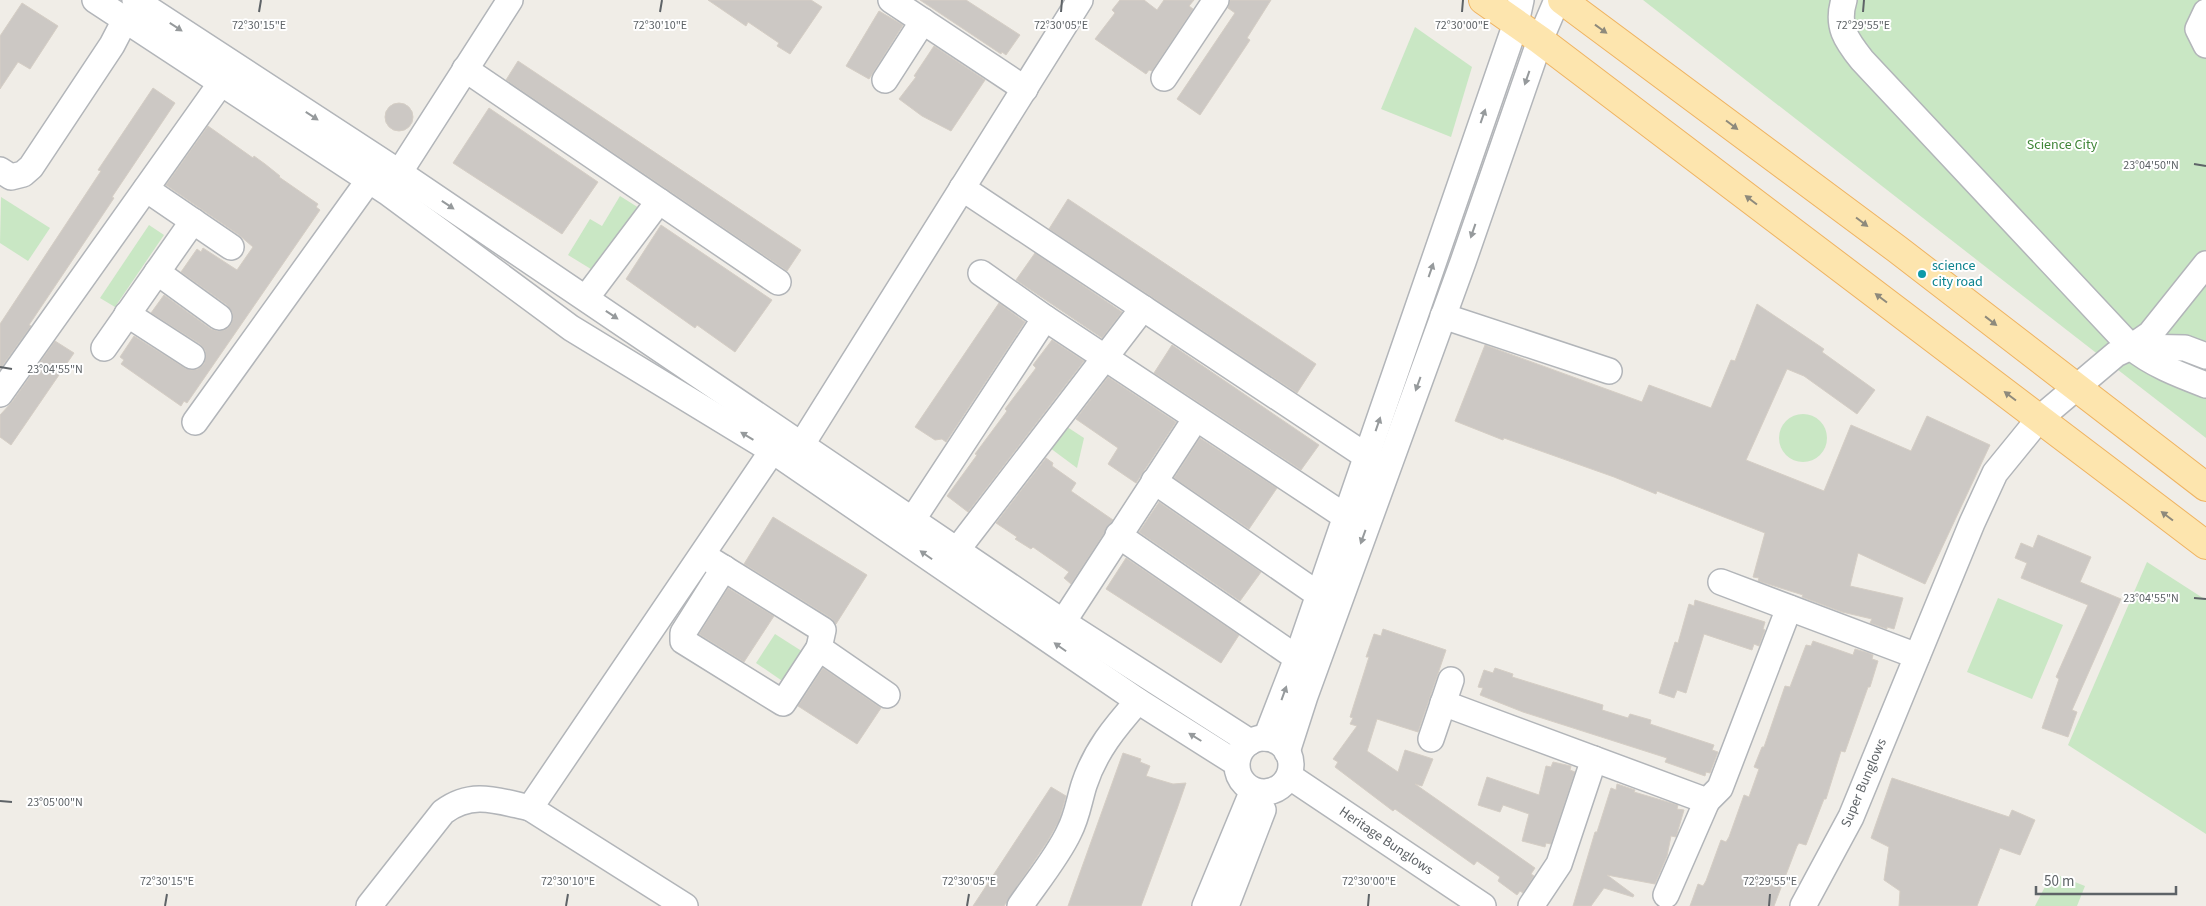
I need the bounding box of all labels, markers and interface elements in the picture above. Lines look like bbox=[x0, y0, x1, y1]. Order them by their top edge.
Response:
text: 72°30'15"E bbox=[232, 17, 286, 34]
text: 72°30'10"E bbox=[633, 17, 687, 34]
text: 72°30'05"E bbox=[1034, 17, 1088, 34]
text: 72°30'00"E bbox=[1435, 17, 1489, 34]
text: 72°29'55"E bbox=[1836, 17, 1890, 34]
one-way arrow bbox=[169, 22, 183, 32]
one-way arrow bbox=[1594, 24, 1608, 34]
one-way arrow bbox=[1522, 71, 1530, 86]
one-way arrow bbox=[1480, 109, 1488, 124]
one-way arrow bbox=[305, 111, 319, 121]
one-way arrow bbox=[1725, 120, 1739, 130]
park label: Science City bbox=[2027, 135, 2098, 155]
text: 23°04'50"N bbox=[2123, 157, 2179, 174]
one-way arrow bbox=[1744, 195, 1758, 205]
one-way arrow bbox=[441, 200, 454, 210]
one-way arrow bbox=[1855, 217, 1869, 227]
one-way arrow bbox=[1469, 224, 1476, 239]
place label: science city road bbox=[1932, 256, 1983, 292]
one-way arrow bbox=[1427, 262, 1435, 277]
marker: science city road bbox=[1916, 268, 1928, 280]
one-way arrow bbox=[1874, 293, 1888, 303]
one-way arrow bbox=[605, 311, 618, 320]
one-way arrow bbox=[1984, 316, 1998, 326]
text: 23°04'55"N bbox=[27, 361, 83, 378]
one-way arrow bbox=[1414, 377, 1421, 392]
one-way arrow bbox=[2004, 391, 2017, 402]
one-way arrow bbox=[1375, 416, 1382, 431]
one-way arrow bbox=[741, 431, 754, 440]
one-way arrow bbox=[2160, 511, 2174, 521]
one-way arrow bbox=[1359, 530, 1367, 545]
one-way arrow bbox=[919, 550, 932, 560]
text: 23°04'55"N bbox=[2123, 590, 2179, 607]
one-way arrow bbox=[1054, 641, 1067, 652]
one-way arrow bbox=[1280, 685, 1288, 700]
one-way arrow bbox=[1188, 732, 1202, 742]
street label: Super Bunglows bbox=[1836, 735, 1892, 831]
text: 23°05'00"N bbox=[27, 794, 83, 811]
street label: Heritage Bunglows bbox=[1335, 802, 1437, 880]
scale bar bbox=[2036, 864, 2176, 896]
text: 50 m bbox=[2044, 871, 2074, 892]
text: 72°30'15"E bbox=[140, 873, 194, 890]
text: 72°30'10"E bbox=[541, 873, 595, 890]
text: 72°30'05"E bbox=[942, 873, 996, 890]
text: 72°30'00"E bbox=[1342, 873, 1396, 890]
text: 72°29'55"E bbox=[1743, 873, 1797, 890]

